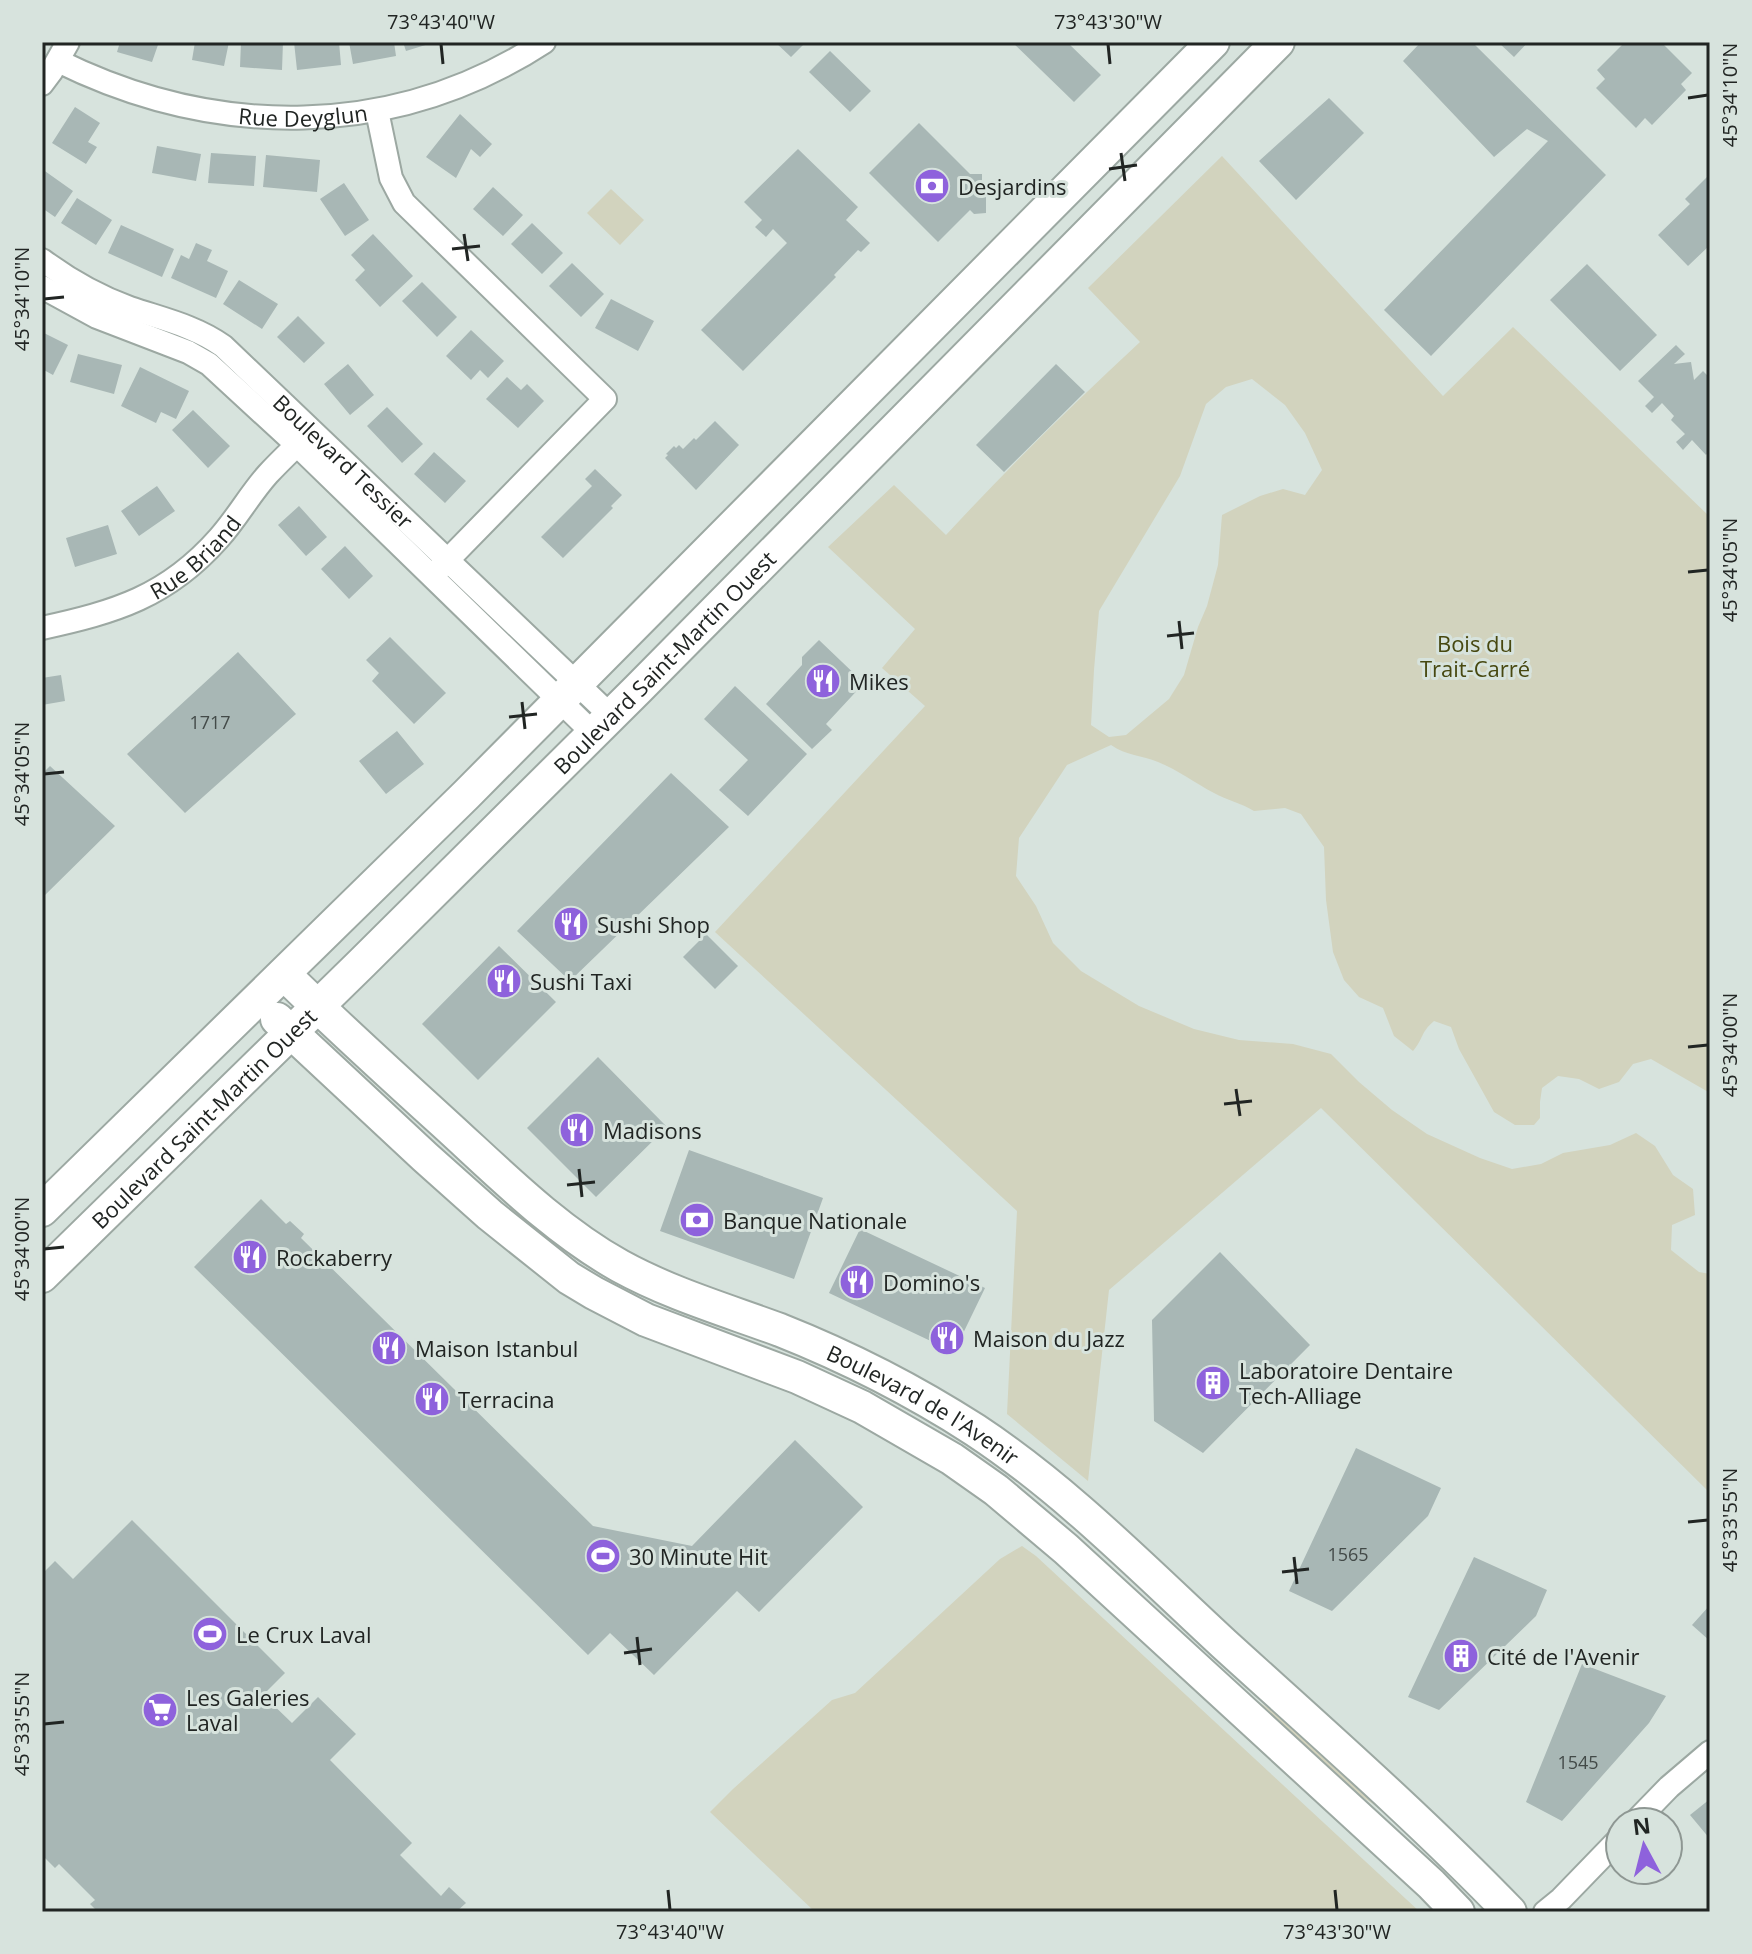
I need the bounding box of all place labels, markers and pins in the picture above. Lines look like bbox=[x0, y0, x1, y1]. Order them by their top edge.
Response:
bank icon: Desjardins bbox=[913, 167, 951, 205]
place label: Desjardins bbox=[958, 171, 1067, 201]
restaurant icon: Mikes bbox=[804, 662, 842, 700]
place label: Mikes bbox=[849, 666, 909, 696]
restaurant icon: Sushi Shop bbox=[552, 905, 590, 943]
place label: Sushi Shop bbox=[597, 909, 710, 939]
restaurant icon: Sushi Taxi bbox=[485, 962, 523, 1000]
place label: Sushi Taxi bbox=[530, 966, 632, 996]
restaurant icon: Madisons bbox=[558, 1111, 596, 1149]
place label: Madisons bbox=[603, 1115, 702, 1145]
bank icon: Banque Nationale bbox=[678, 1201, 716, 1239]
place label: Banque Nationale bbox=[723, 1205, 907, 1235]
restaurant icon: Rockaberry bbox=[231, 1238, 269, 1276]
place label: Rockaberry bbox=[276, 1242, 393, 1272]
restaurant icon: Domino's bbox=[838, 1263, 876, 1301]
place label: Domino's bbox=[883, 1267, 980, 1297]
restaurant icon: Maison du Jazz bbox=[928, 1319, 966, 1357]
place label: Maison du Jazz bbox=[973, 1323, 1125, 1353]
restaurant icon: Maison Istanbul bbox=[370, 1329, 408, 1367]
place label: Maison Istanbul bbox=[415, 1333, 578, 1363]
place label: Laboratoire Dentaire Tech-Alliage bbox=[1239, 1355, 1453, 1410]
building icon: Laboratoire Dentaire Tech-Alliage bbox=[1194, 1364, 1232, 1402]
restaurant icon: Terracina bbox=[413, 1380, 451, 1418]
place label: Terracina bbox=[458, 1384, 555, 1414]
sports icon: 30 Minute Hit bbox=[584, 1537, 622, 1575]
place label: 30 Minute Hit bbox=[629, 1541, 768, 1571]
sports icon: Le Crux Laval bbox=[191, 1615, 229, 1653]
place label: Le Crux Laval bbox=[236, 1619, 372, 1649]
building icon: Cité de l'Avenir bbox=[1442, 1637, 1480, 1675]
place label: Cité de l'Avenir bbox=[1487, 1641, 1640, 1671]
place label: Les Galeries Laval bbox=[186, 1682, 310, 1737]
supermarket icon: Les Galeries Laval bbox=[141, 1691, 179, 1729]

